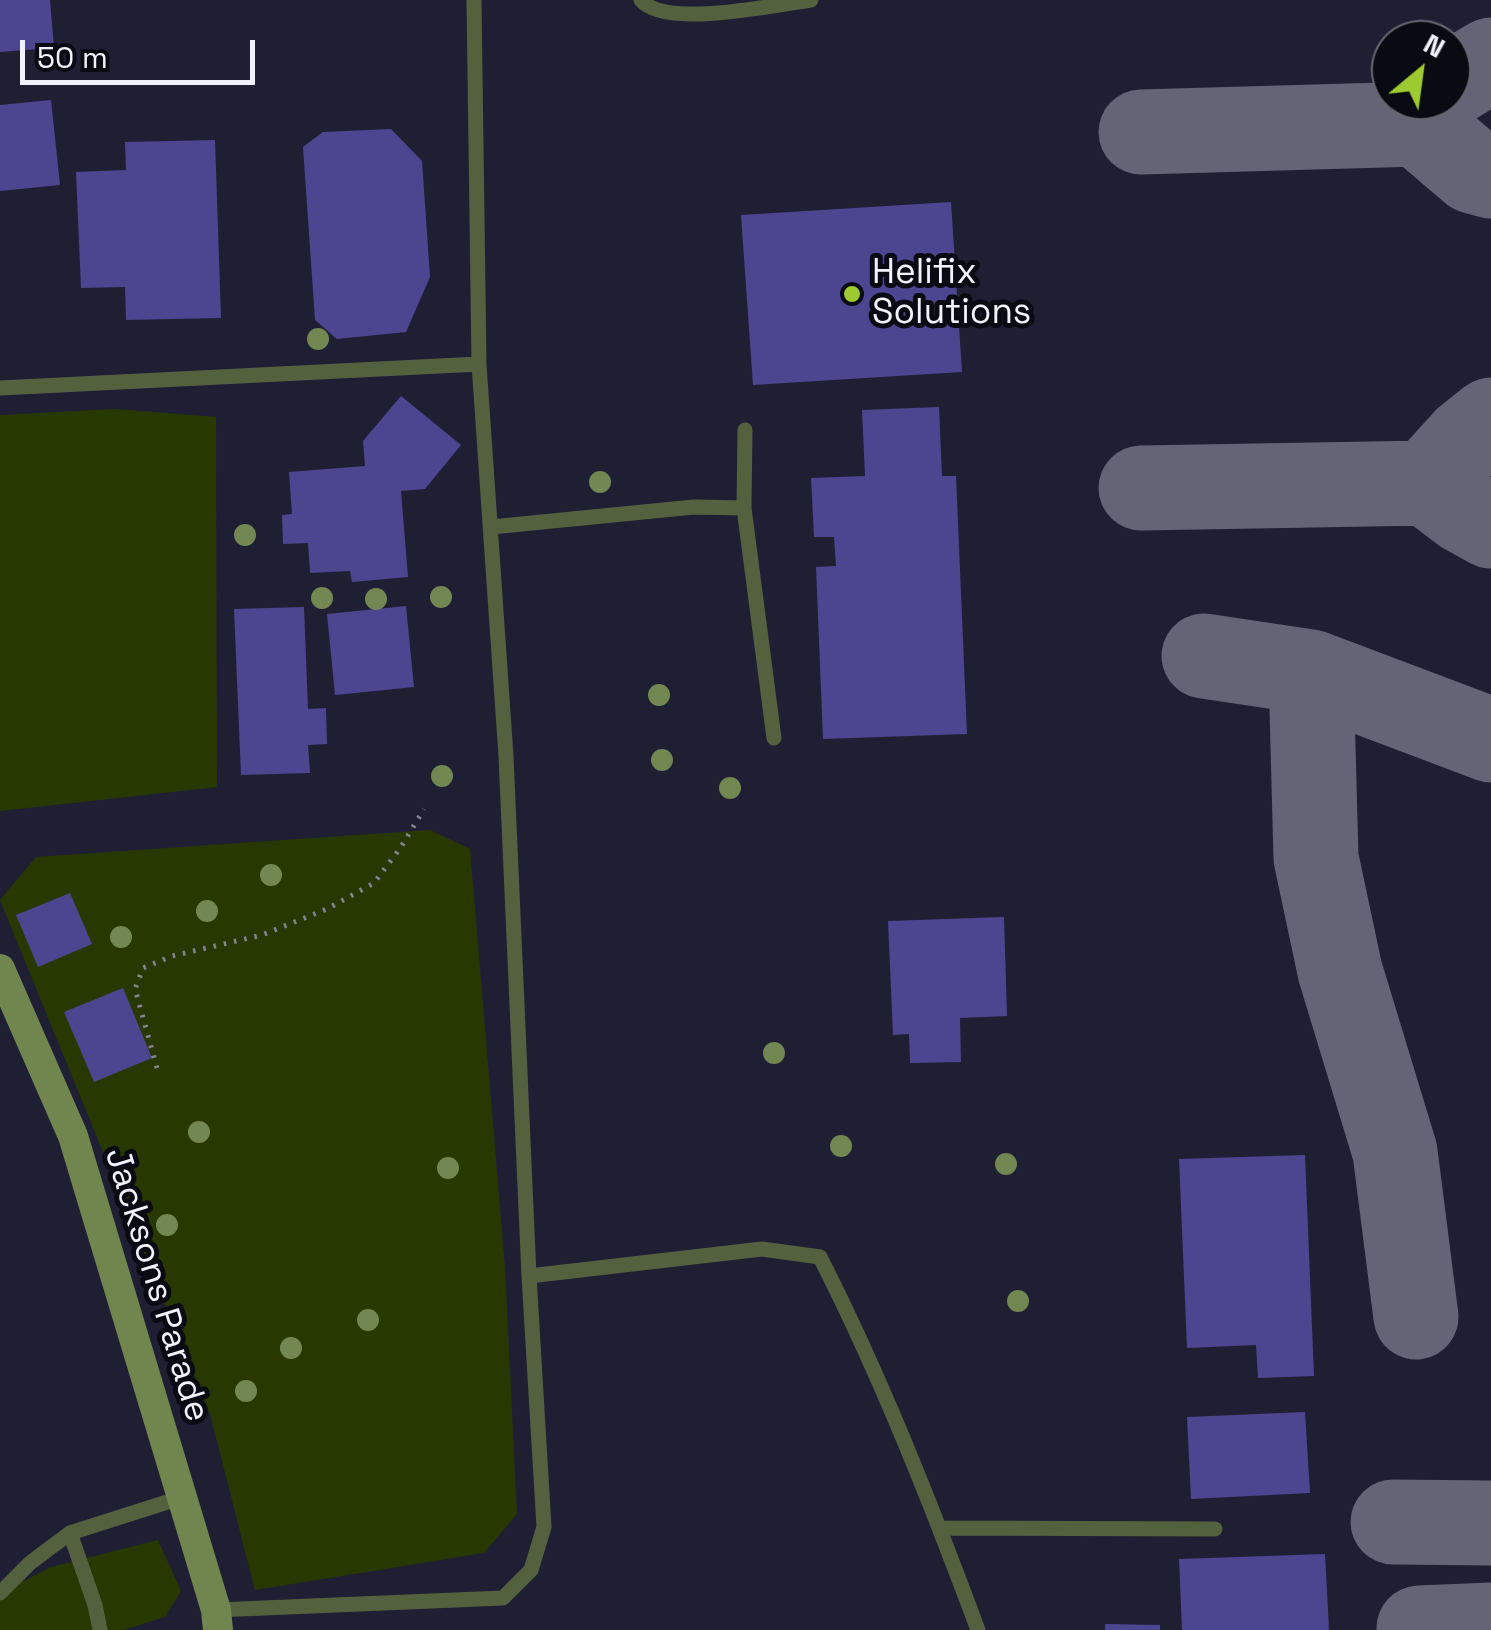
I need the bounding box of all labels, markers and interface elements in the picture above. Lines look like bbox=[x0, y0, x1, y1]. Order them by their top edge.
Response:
scale bar bbox=[25, 20, 260, 82]
north arrow bbox=[1371, 20, 1471, 120]
text: N bbox=[1418, 25, 1452, 66]
text: 50 m bbox=[37, 38, 108, 77]
place label: Helifix Solutions bbox=[872, 253, 1031, 335]
marker: Helifix Solutions bbox=[841, 283, 863, 305]
street label: Jacksons Parade bbox=[94, 1143, 218, 1427]

